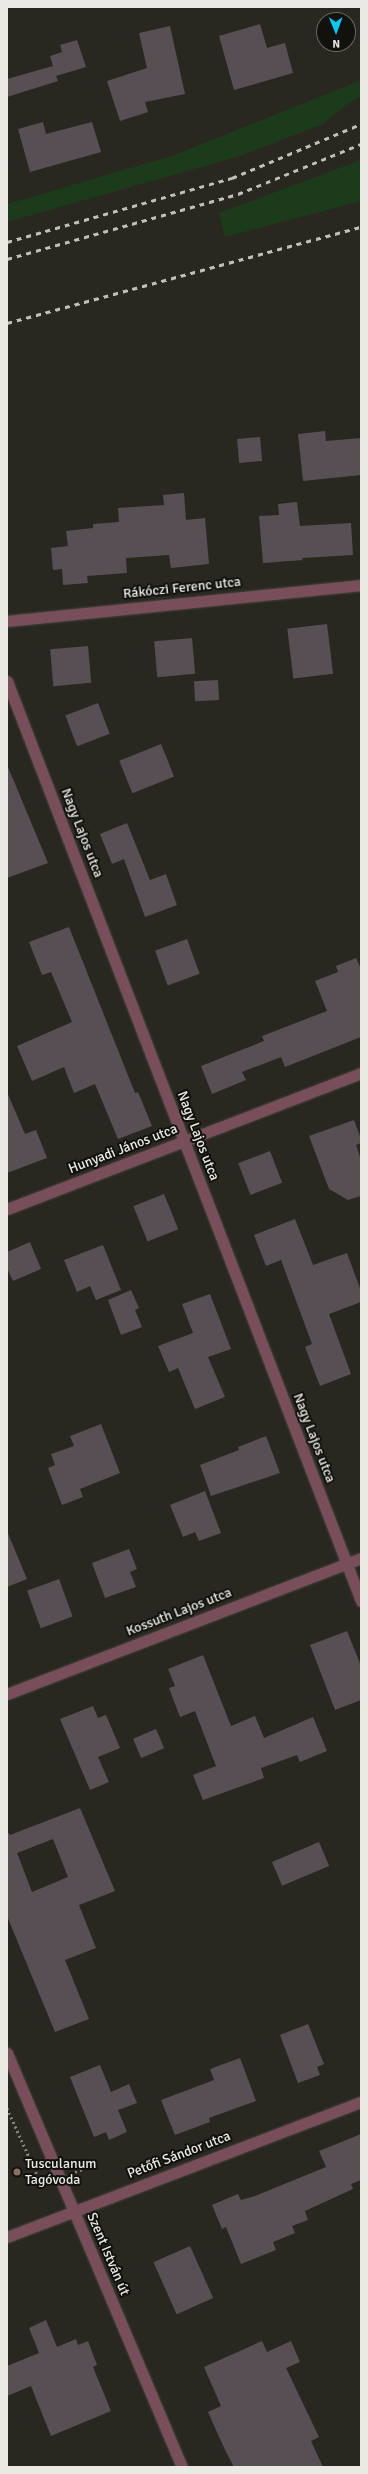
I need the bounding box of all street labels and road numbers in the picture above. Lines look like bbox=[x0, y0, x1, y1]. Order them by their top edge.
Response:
street label: Rákóczi Ferenc utca bbox=[122, 573, 242, 603]
street label: Nagy Lajos utca bbox=[57, 786, 107, 880]
street label: Nagy Lajos utca bbox=[173, 1089, 223, 1183]
street label: Hunyadi János utca bbox=[66, 1120, 180, 1178]
street label: Nagy Lajos utca bbox=[289, 1391, 339, 1485]
street label: Kossuth Lajos utca bbox=[124, 1584, 234, 1640]
street label: Petőfi Sándor utca bbox=[125, 2128, 233, 2182]
street label: Szent István út bbox=[83, 2210, 133, 2298]

